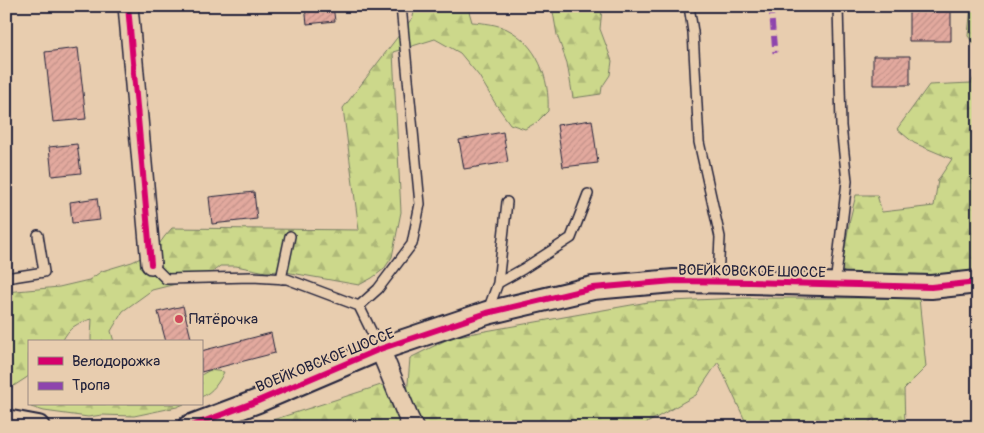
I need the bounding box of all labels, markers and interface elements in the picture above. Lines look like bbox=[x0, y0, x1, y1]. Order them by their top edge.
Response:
street label: ВОЕЙКОВСКОЕ ШОССЕ bbox=[678, 261, 826, 282]
place label: Пятёрочка bbox=[189, 310, 258, 329]
marker: Пятёрочка bbox=[173, 313, 185, 325]
street label: ВОЕЙКОВСКОЕ ШОССЕ bbox=[253, 324, 398, 397]
legend bbox=[28, 340, 202, 406]
text: Велодорожка bbox=[72, 352, 160, 371]
text: Тропа bbox=[72, 376, 110, 395]

